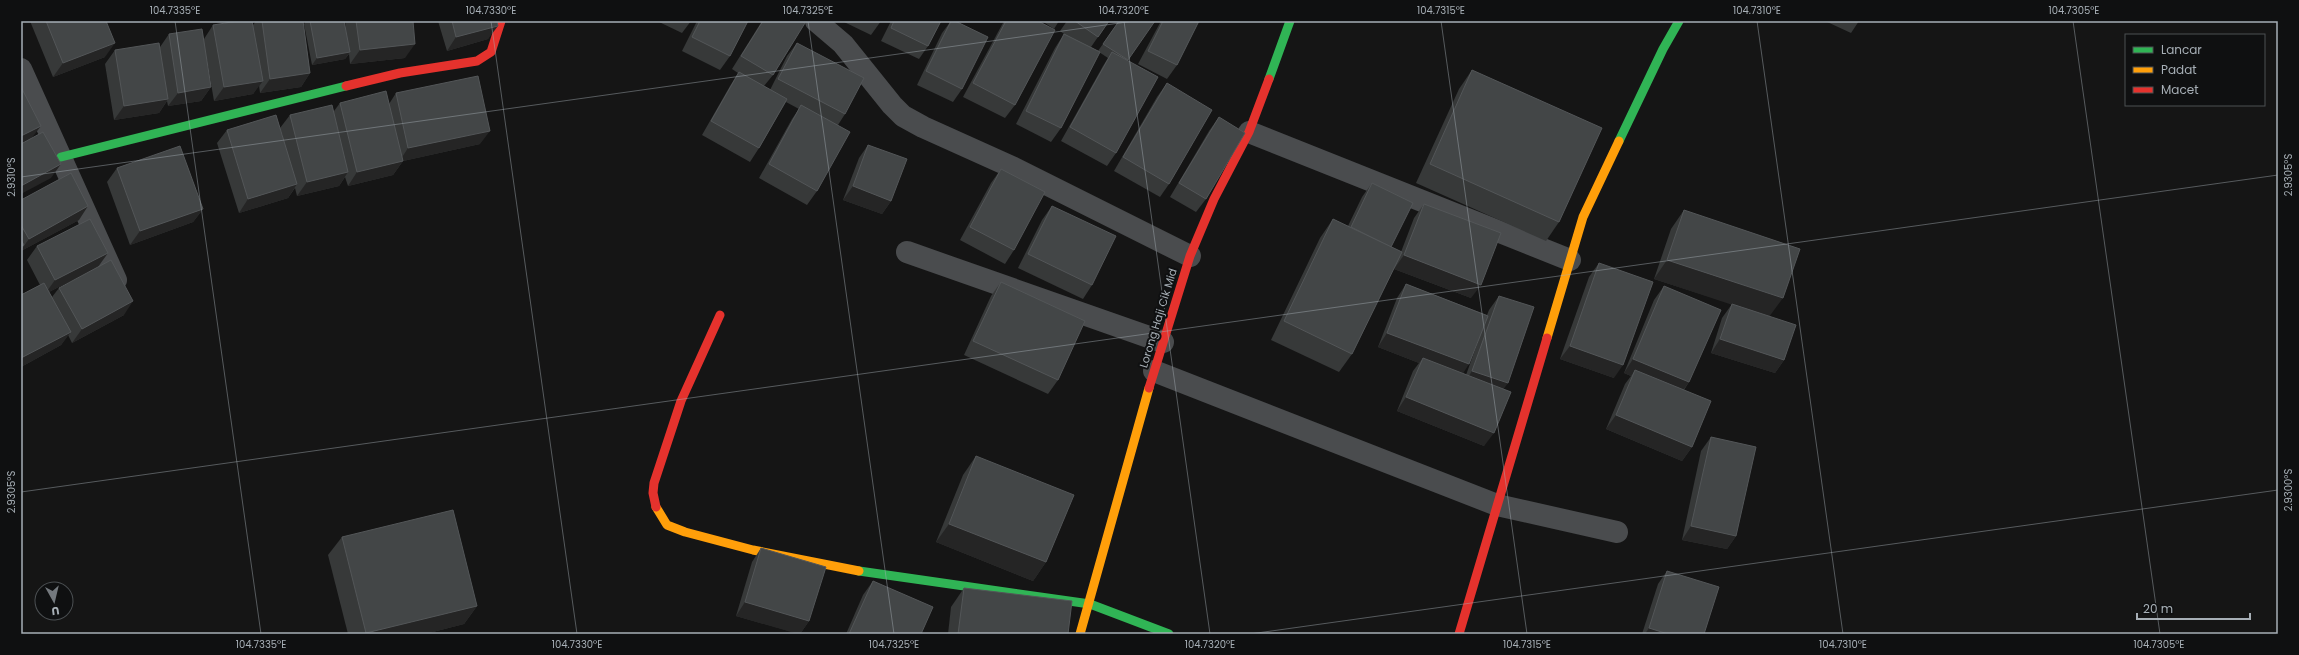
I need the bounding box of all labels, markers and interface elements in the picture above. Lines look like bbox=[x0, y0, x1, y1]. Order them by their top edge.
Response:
text: 104.7335°E bbox=[150, 3, 200, 18]
text: 104.7330°E bbox=[466, 3, 516, 18]
text: 104.7325°E bbox=[783, 3, 833, 18]
text: 104.7320°E bbox=[1099, 3, 1149, 18]
text: 104.7315°E bbox=[1417, 3, 1465, 18]
text: 104.7310°E bbox=[1733, 3, 1781, 18]
text: 104.7305°E bbox=[2048, 3, 2100, 18]
legend bbox=[2125, 34, 2265, 106]
text: Lancar bbox=[2161, 41, 2202, 58]
text: Padat bbox=[2161, 61, 2197, 78]
text: Macet bbox=[2161, 81, 2199, 98]
text: 2.9305°S bbox=[2281, 154, 2296, 196]
text: 2.9310°S bbox=[4, 157, 19, 197]
street label: Lorong Haji Cik Mid bbox=[1135, 266, 1181, 370]
text: 2.9300°S bbox=[2281, 469, 2296, 511]
text: 2.9305°S bbox=[4, 471, 19, 513]
north arrow bbox=[34, 581, 74, 621]
scale bar bbox=[2137, 595, 2250, 621]
text: 20 m bbox=[2143, 600, 2173, 617]
text: U bbox=[50, 602, 60, 619]
text: 104.7335°E bbox=[236, 637, 286, 652]
text: 104.7330°E bbox=[552, 637, 602, 652]
text: 104.7325°E bbox=[869, 637, 919, 652]
text: 104.7320°E bbox=[1185, 637, 1235, 652]
text: 104.7315°E bbox=[1503, 637, 1551, 652]
text: 104.7310°E bbox=[1819, 637, 1867, 652]
text: 104.7305°E bbox=[2133, 637, 2185, 652]

